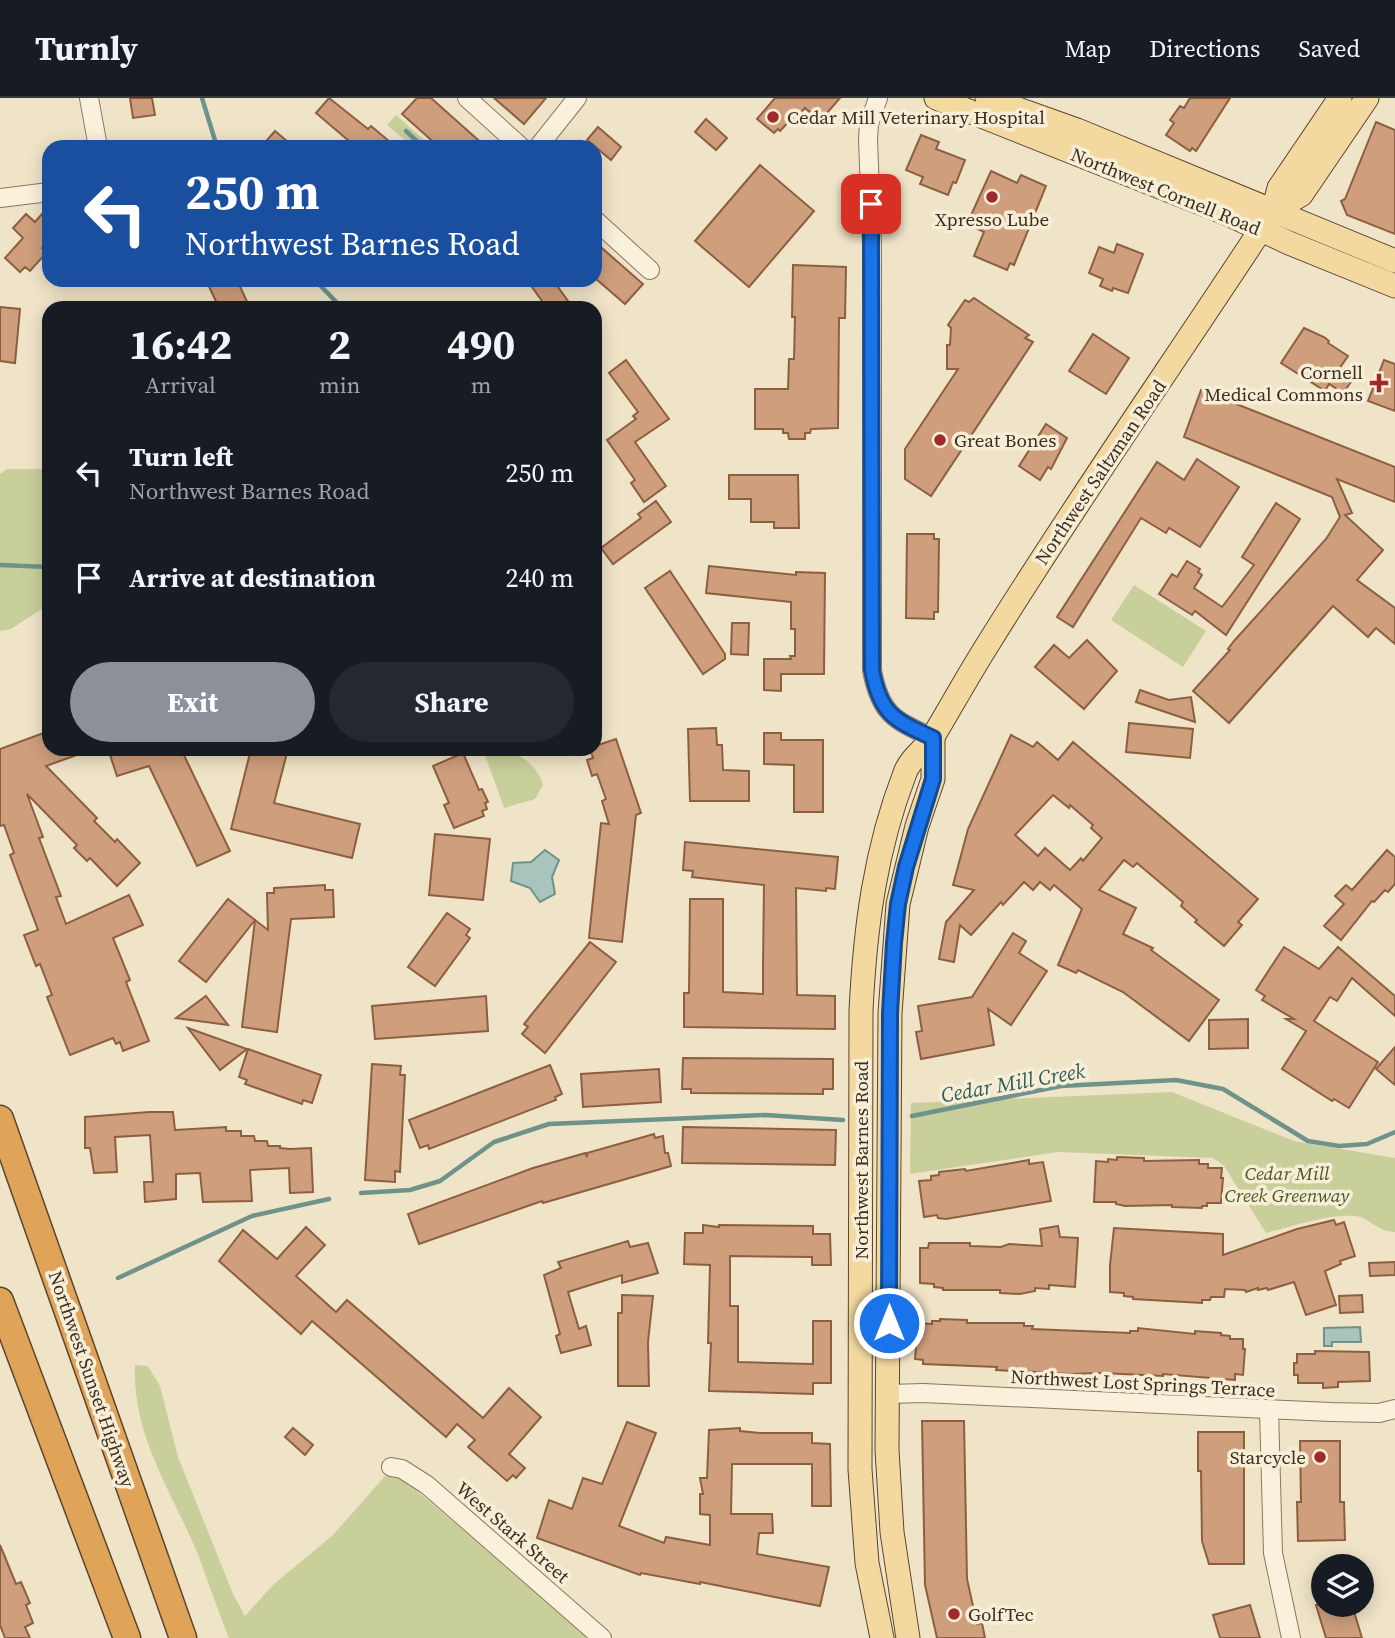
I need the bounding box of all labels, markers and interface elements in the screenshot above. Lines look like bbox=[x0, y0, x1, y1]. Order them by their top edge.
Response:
text: Turnly bbox=[35, 26, 138, 71]
text: Map bbox=[1064, 32, 1111, 65]
text: Directions bbox=[1149, 32, 1260, 65]
text: Saved bbox=[1298, 32, 1360, 65]
place label: Cedar Mill Veterinary Hospital bbox=[787, 104, 1045, 130]
marker: Cedar Mill Veterinary Hospital bbox=[765, 109, 781, 125]
street label: Northwest Cornell Road bbox=[1067, 141, 1265, 241]
text: 250 m bbox=[185, 158, 320, 225]
icon: left bbox=[70, 168, 161, 259]
pin bbox=[841, 174, 901, 234]
icon: arrive bbox=[852, 185, 890, 223]
marker: Xpresso Lube bbox=[984, 189, 1000, 205]
place label: Xpresso Lube bbox=[935, 206, 1049, 232]
text: Northwest Barnes Road bbox=[185, 222, 520, 266]
text: 16:42 bbox=[129, 315, 232, 373]
text: 2 bbox=[328, 315, 351, 373]
text: 490 bbox=[447, 315, 515, 373]
place label: Cornell Medical Commons bbox=[1204, 359, 1363, 407]
text: Arrival bbox=[145, 369, 216, 401]
text: min bbox=[319, 369, 360, 401]
text: m bbox=[471, 369, 492, 401]
marker: Cornell Medical Commons bbox=[1369, 373, 1389, 393]
street label: Northwest Saltzman Road bbox=[1028, 374, 1172, 570]
place label: Great Bones bbox=[954, 427, 1056, 453]
marker: Great Bones bbox=[932, 432, 948, 448]
text: Turn left bbox=[129, 439, 233, 475]
icon: left bbox=[70, 454, 108, 492]
text: 250 m bbox=[506, 455, 574, 491]
text: Northwest Barnes Road bbox=[129, 475, 370, 507]
icon: arrive bbox=[70, 559, 108, 597]
text: Arrive at destination bbox=[129, 560, 376, 596]
text: 240 m bbox=[506, 560, 574, 596]
button: Exit bbox=[70, 662, 315, 742]
button: Share bbox=[329, 662, 574, 742]
water label: Cedar Mill Creek bbox=[939, 1056, 1087, 1109]
street label: Northwest Barnes Road bbox=[848, 1060, 874, 1259]
park label: Cedar Mill Creek Greenway bbox=[1225, 1160, 1350, 1208]
street label: Northwest Sunset Highway bbox=[43, 1267, 141, 1491]
position arrow bbox=[852, 1286, 926, 1360]
street label: Northwest Lost Springs Terrace bbox=[1010, 1363, 1276, 1403]
place label: Starcycle bbox=[1230, 1444, 1306, 1470]
marker: Starcycle bbox=[1312, 1449, 1328, 1465]
street label: West Stark Street bbox=[451, 1475, 576, 1589]
map controls bbox=[1311, 1554, 1374, 1617]
button: layers bbox=[1311, 1554, 1374, 1617]
place label: GolfTec bbox=[968, 1601, 1034, 1627]
marker: GolfTec bbox=[946, 1606, 962, 1622]

